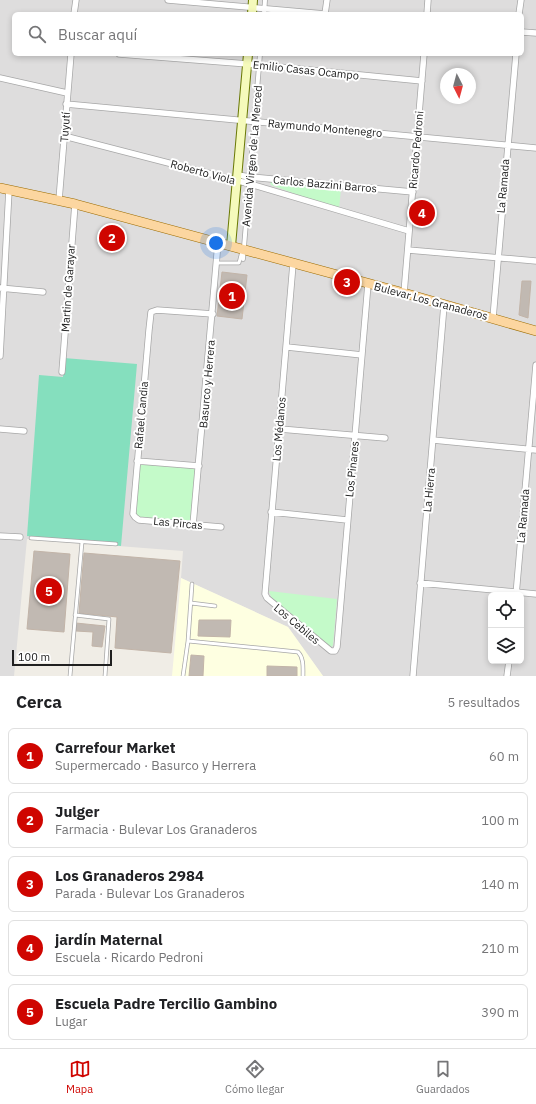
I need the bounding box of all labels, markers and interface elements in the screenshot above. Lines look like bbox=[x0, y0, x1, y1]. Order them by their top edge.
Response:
search box bbox=[12, 12, 524, 56]
icon: search bbox=[26, 23, 48, 45]
text: Buscar aquí bbox=[58, 25, 137, 44]
street label: Emilio Casas Ocampo bbox=[252, 57, 360, 83]
north arrow bbox=[440, 68, 476, 104]
street label: Avenida Virgen de La Merced bbox=[239, 85, 265, 227]
street label: Ricardo Pedroni bbox=[406, 110, 426, 190]
street label: Tuyutí bbox=[57, 111, 73, 143]
street label: Raymundo Montenegro bbox=[267, 116, 383, 140]
street label: Roberto Viola bbox=[169, 157, 237, 187]
street label: La Ramada bbox=[494, 158, 512, 214]
street label: Carlos Bazzini Barros bbox=[273, 172, 377, 196]
pin: 4 bbox=[409, 198, 435, 228]
pin: 2 bbox=[99, 223, 125, 253]
your location bbox=[206, 233, 226, 253]
street label: Martin de Garayar bbox=[58, 244, 78, 332]
pin: 3 bbox=[334, 267, 360, 297]
street label: Bulevar Los Granaderos bbox=[373, 279, 489, 323]
pin: 1 bbox=[219, 281, 245, 311]
street label: Basurco y Herrera bbox=[196, 339, 218, 429]
street label: Rafael Candia bbox=[131, 380, 151, 449]
street label: Los Médanos bbox=[269, 396, 289, 462]
street label: Los Pinares bbox=[342, 440, 362, 498]
street label: La Hierra bbox=[420, 467, 438, 513]
street label: La Ramada bbox=[514, 488, 532, 544]
street label: Las Pircas bbox=[153, 514, 203, 532]
pin: 5 bbox=[36, 576, 62, 606]
map controls bbox=[488, 592, 524, 664]
button: locate bbox=[488, 592, 524, 628]
street label: Los Cebiles bbox=[271, 601, 323, 647]
button: layers bbox=[488, 628, 524, 664]
scale bar bbox=[12, 648, 112, 667]
text: 100 m bbox=[18, 650, 50, 664]
text: Cerca bbox=[16, 691, 62, 713]
text: 5 resultados bbox=[447, 694, 520, 711]
text: Carrefour Market bbox=[55, 738, 175, 757]
text: 1 bbox=[26, 748, 34, 765]
text: 60 m bbox=[489, 748, 519, 765]
text: Supermercado · Basurco y Herrera bbox=[55, 757, 256, 774]
text: Julger bbox=[55, 802, 100, 821]
text: 2 bbox=[26, 812, 34, 829]
text: 100 m bbox=[481, 812, 519, 829]
text: Farmacia · Bulevar Los Granaderos bbox=[55, 821, 257, 838]
text: Los Granaderos 2984 bbox=[55, 866, 204, 885]
text: 3 bbox=[26, 876, 34, 893]
text: 140 m bbox=[481, 876, 519, 893]
text: Parada · Bulevar Los Granaderos bbox=[55, 885, 245, 902]
text: jardín Maternal bbox=[55, 930, 163, 949]
text: 4 bbox=[26, 940, 34, 957]
text: 210 m bbox=[481, 940, 519, 957]
text: Escuela · Ricardo Pedroni bbox=[55, 949, 203, 966]
text: Escuela Padre Tercilio Gambino bbox=[55, 994, 277, 1013]
text: 5 bbox=[26, 1004, 34, 1021]
text: 390 m bbox=[481, 1004, 519, 1021]
text: Lugar bbox=[55, 1013, 87, 1030]
tab: Mapa bbox=[66, 1058, 93, 1096]
tab: Cómo llegar bbox=[225, 1058, 284, 1096]
tab: Guardados bbox=[416, 1058, 470, 1096]

